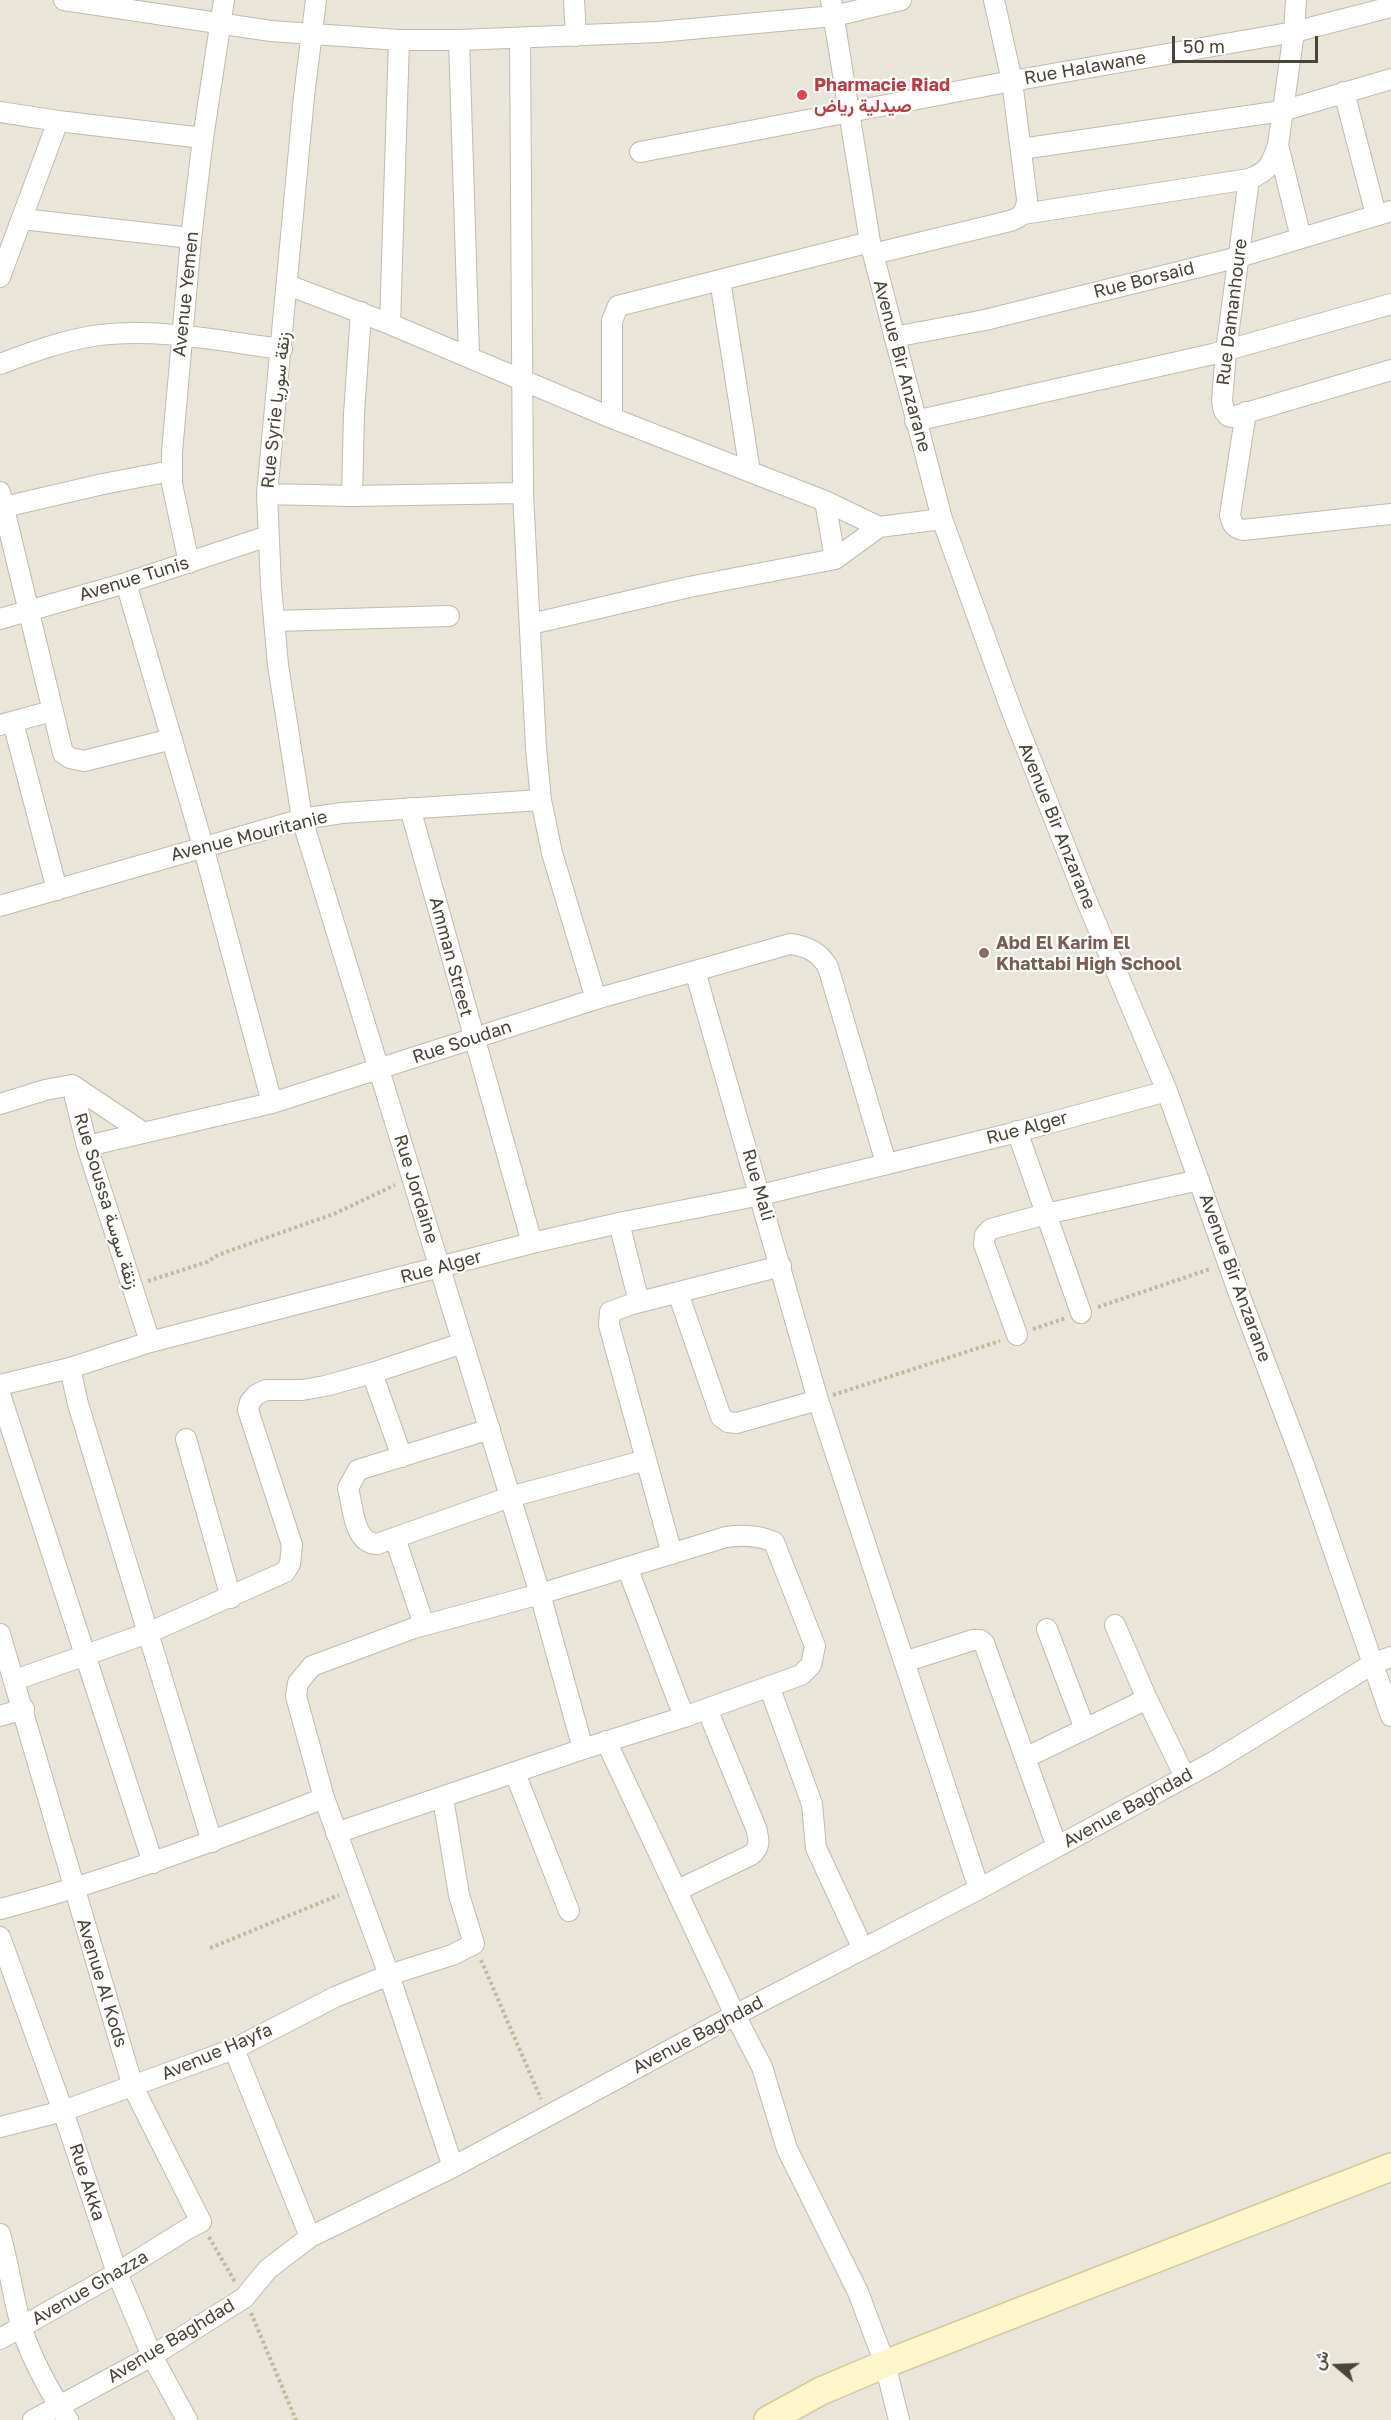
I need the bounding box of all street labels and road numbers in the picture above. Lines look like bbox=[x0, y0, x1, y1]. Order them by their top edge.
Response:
street label: Rue Halawane bbox=[1022, 47, 1148, 89]
street label: Avenue Yemen bbox=[169, 230, 203, 358]
street label: Rue Damanhoure bbox=[1212, 237, 1252, 387]
street label: Rue Borsaid bbox=[1091, 257, 1197, 303]
street label: Avenue Bir Anzarane bbox=[869, 278, 935, 454]
street label: Rue Syrie زنقة سوريا bbox=[257, 331, 295, 489]
street label: Avenue Tunis bbox=[76, 552, 192, 606]
street label: Avenue Bir Anzarane bbox=[1014, 740, 1100, 912]
street label: Avenue Mouritanie bbox=[168, 806, 330, 866]
street label: Amman Street bbox=[425, 895, 477, 1019]
street label: Rue Soudan bbox=[410, 1016, 514, 1068]
street label: Rue Alger bbox=[984, 1107, 1070, 1149]
street label: Rue Soussa زنقة سوسة bbox=[69, 1110, 143, 1292]
street label: Rue Jordaine bbox=[389, 1132, 443, 1246]
street label: Rue Mali bbox=[737, 1146, 779, 1224]
street label: Avenue Bir Anzarane bbox=[1195, 1191, 1275, 1365]
street label: Rue Alger bbox=[398, 1246, 484, 1288]
street label: Avenue Baghdad bbox=[1059, 1763, 1197, 1853]
street label: Avenue Al Kods bbox=[72, 1916, 132, 2050]
street label: Avenue Baghdad bbox=[629, 1991, 767, 2079]
street label: Avenue Hayfa bbox=[158, 2019, 276, 2085]
street label: Rue Akka bbox=[64, 2141, 110, 2223]
street label: Avenue Ghazza bbox=[28, 2246, 152, 2330]
street label: Avenue Baghdad bbox=[103, 2294, 239, 2388]

